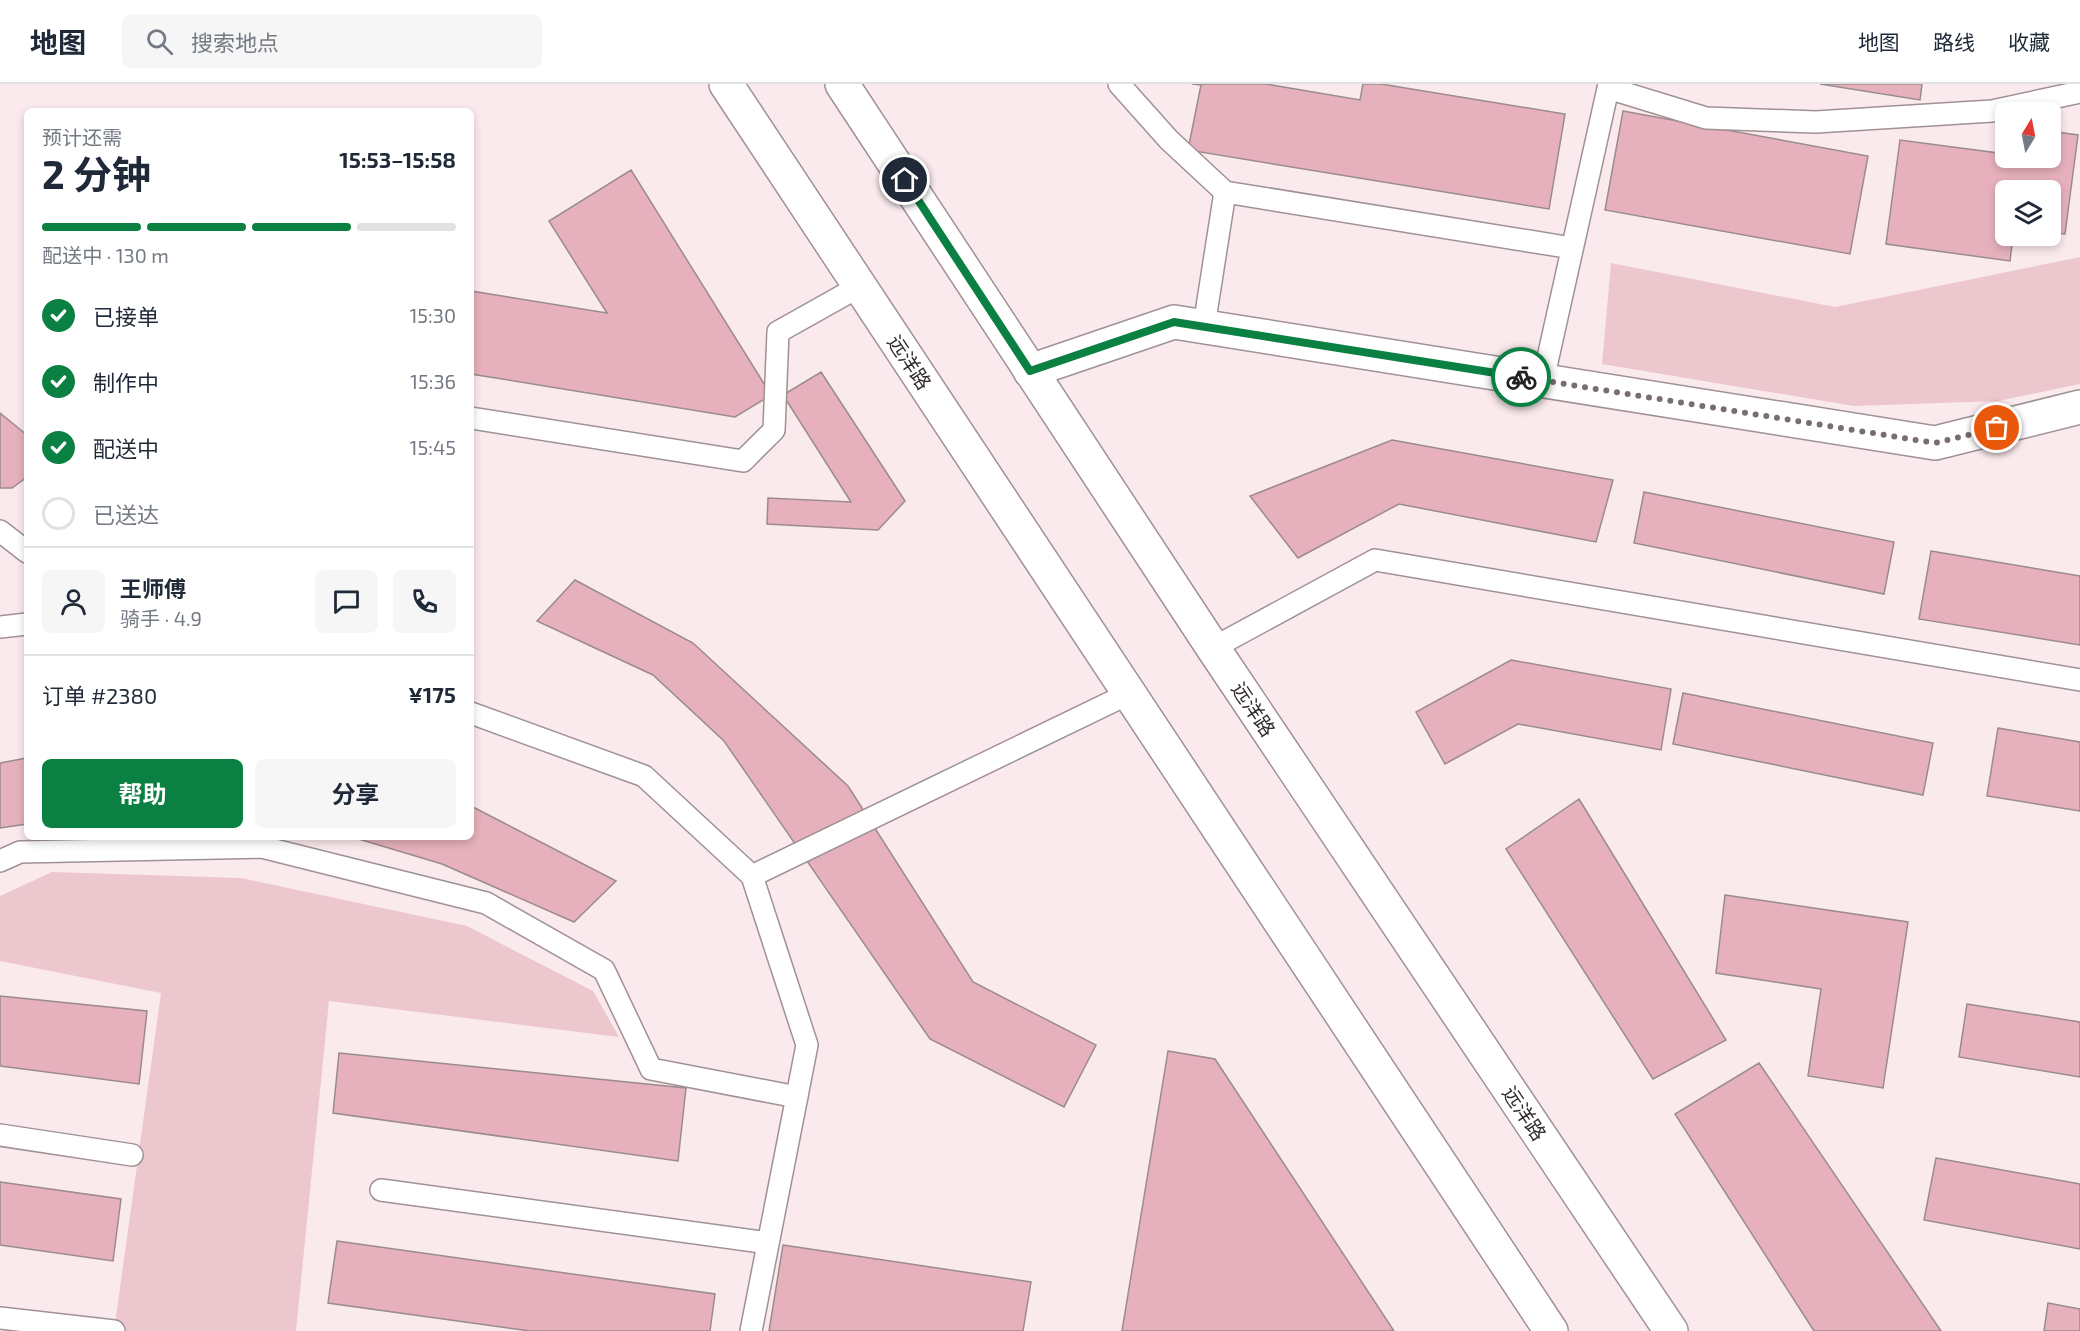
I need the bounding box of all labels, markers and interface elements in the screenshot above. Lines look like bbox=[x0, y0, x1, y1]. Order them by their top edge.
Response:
search box bbox=[122, 14, 542, 68]
text: 地图 bbox=[30, 25, 86, 59]
icon: search bbox=[143, 25, 176, 58]
text: 搜索地点 bbox=[191, 29, 279, 55]
text: 地图 bbox=[1858, 29, 1900, 54]
text: 路线 bbox=[1933, 29, 1975, 54]
text: 收藏 bbox=[2008, 29, 2050, 54]
north arrow bbox=[1995, 102, 2061, 168]
map controls bbox=[1995, 102, 2061, 246]
text: 预计还需 bbox=[42, 125, 122, 149]
text: 15:53–15:58 bbox=[339, 146, 456, 172]
text: 2 分钟 bbox=[42, 150, 151, 197]
pin bbox=[879, 154, 930, 205]
icon: home bbox=[888, 163, 921, 196]
button: layers bbox=[1995, 180, 2061, 246]
text: 配送中 · 130 m bbox=[42, 243, 169, 267]
icon: check bbox=[42, 299, 75, 332]
text: 已接单 bbox=[93, 303, 159, 329]
text: 15:30 bbox=[409, 303, 456, 327]
street label: 远洋路 bbox=[883, 330, 937, 394]
courier bbox=[1491, 347, 1551, 407]
icon: bike bbox=[1505, 361, 1538, 394]
icon: check bbox=[42, 365, 75, 398]
text: 制作中 bbox=[93, 369, 159, 395]
text: 15:36 bbox=[410, 369, 456, 393]
pin bbox=[1971, 402, 2022, 453]
icon: bag bbox=[1980, 411, 2013, 444]
icon: check bbox=[42, 431, 75, 464]
text: 配送中 bbox=[93, 435, 159, 461]
text: 15:45 bbox=[410, 435, 456, 459]
text: 已送达 bbox=[93, 501, 159, 527]
button: person bbox=[42, 570, 105, 633]
button: chat bbox=[315, 570, 378, 633]
button: phone bbox=[393, 570, 456, 633]
text: 王师傅 bbox=[120, 575, 186, 601]
text: 骑手 · 4.9 bbox=[120, 606, 202, 630]
street label: 远洋路 bbox=[1227, 677, 1281, 741]
text: ¥175 bbox=[408, 681, 456, 707]
text: 订单 #2380 bbox=[42, 682, 157, 708]
button: 帮助 bbox=[42, 759, 243, 828]
button: 分享 bbox=[255, 759, 456, 828]
street label: 远洋路 bbox=[1498, 1081, 1552, 1145]

